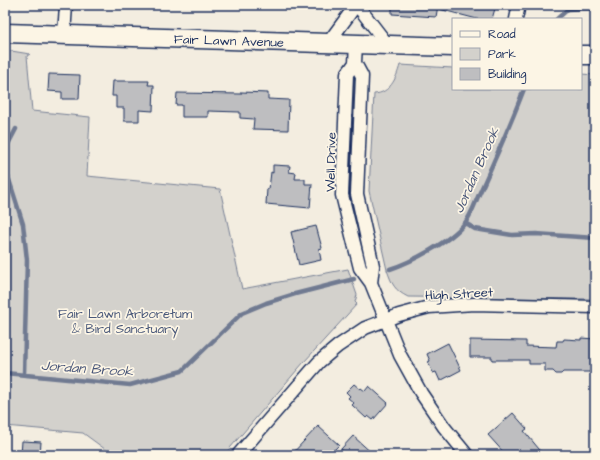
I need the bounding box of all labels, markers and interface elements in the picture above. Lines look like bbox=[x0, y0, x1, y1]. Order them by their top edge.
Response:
legend bbox=[452, 18, 582, 90]
text: Road bbox=[488, 26, 516, 43]
street label: Fair Lawn Avenue bbox=[174, 30, 284, 52]
text: Park bbox=[488, 46, 516, 63]
text: Building bbox=[488, 66, 526, 84]
water label: Jordan Brook bbox=[449, 124, 505, 216]
street label: Well Drive bbox=[321, 132, 341, 192]
street label: High Street bbox=[424, 283, 494, 306]
park label: Fair Lawn Arboretum & Bird Sanctuary bbox=[58, 305, 193, 339]
water label: Jordan Brook bbox=[40, 356, 134, 382]

